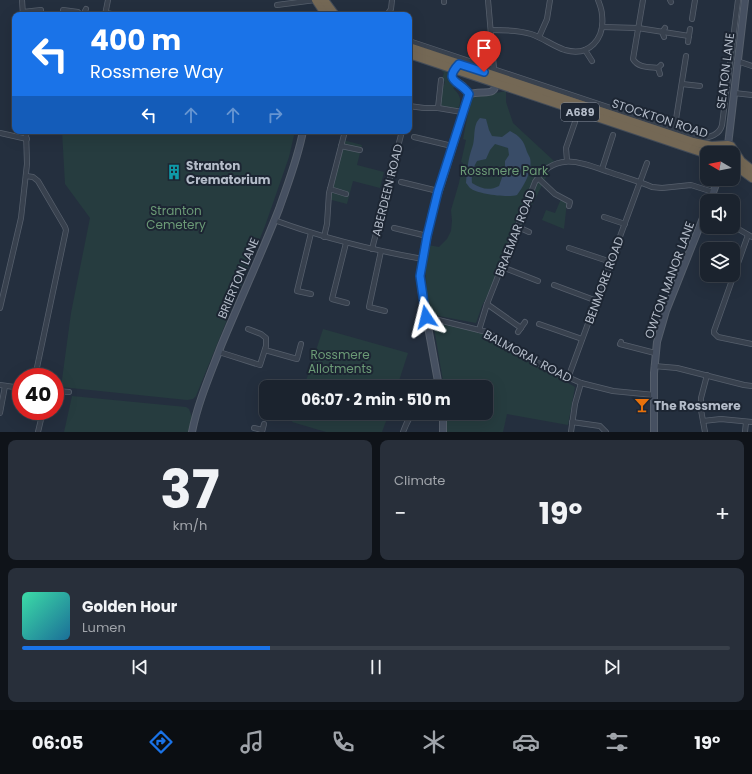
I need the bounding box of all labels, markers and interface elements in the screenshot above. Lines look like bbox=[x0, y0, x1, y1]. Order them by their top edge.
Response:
text: 400 m bbox=[90, 21, 181, 60]
icon: left bbox=[24, 28, 76, 80]
pin bbox=[467, 31, 501, 72]
street label: SEATON LANE bbox=[712, 32, 738, 110]
icon: arrive bbox=[473, 37, 495, 59]
text: Rossmere Way bbox=[90, 59, 224, 84]
street label: STOCKTON ROAD bbox=[610, 94, 710, 142]
road number: A689 bbox=[561, 103, 599, 121]
icon: left bbox=[138, 104, 160, 126]
icon: ahead bbox=[180, 104, 202, 126]
icon: ahead bbox=[222, 104, 244, 126]
icon: right bbox=[264, 104, 286, 126]
street label: ABERDEEN ROAD bbox=[367, 142, 407, 238]
north arrow bbox=[700, 146, 740, 186]
map controls bbox=[700, 146, 740, 282]
place label: Stranton Crematorium bbox=[186, 157, 271, 188]
park label: Rossmere Park bbox=[460, 162, 549, 179]
building icon: Stranton Crematorium bbox=[165, 163, 183, 181]
street label: BRAEMAR ROAD bbox=[491, 187, 539, 279]
button: sound bbox=[700, 194, 740, 234]
park label: Stranton Cemetery bbox=[146, 202, 206, 233]
street label: OWTON MANOR LANE bbox=[640, 219, 698, 341]
street label: BENMORE ROAD bbox=[580, 234, 628, 326]
street label: BRIERTON LANE bbox=[213, 235, 263, 321]
button: layers bbox=[700, 242, 740, 282]
position arrow bbox=[405, 296, 447, 338]
street label: BALMORAL ROAD bbox=[481, 326, 575, 386]
park label: Rossmere Allotments bbox=[308, 346, 372, 377]
speed limit sign: 40 bbox=[12, 368, 64, 420]
text: 06:07 · 2 min · 510 m bbox=[301, 389, 451, 410]
bar icon: The Rossmere bbox=[633, 396, 651, 414]
place label: The Rossmere bbox=[654, 397, 741, 414]
text: 37 bbox=[160, 453, 220, 526]
text: Climate bbox=[394, 471, 445, 490]
text: 19° bbox=[539, 492, 582, 535]
text: − bbox=[394, 498, 406, 529]
text: + bbox=[715, 498, 730, 529]
text: km/h bbox=[173, 516, 207, 535]
text: Golden Hour bbox=[82, 596, 177, 617]
text: Lumen bbox=[82, 618, 126, 637]
icon: previous bbox=[129, 656, 151, 678]
icon: pause bbox=[365, 656, 387, 678]
icon: next bbox=[601, 656, 623, 678]
icon: directions bbox=[147, 728, 175, 756]
icon: music bbox=[238, 728, 266, 756]
icon: phone bbox=[329, 728, 357, 756]
icon: climate bbox=[420, 728, 448, 756]
icon: car bbox=[512, 728, 540, 756]
icon: filters bbox=[603, 728, 631, 756]
text: 06:05 bbox=[32, 730, 83, 755]
text: 19° bbox=[694, 730, 720, 755]

